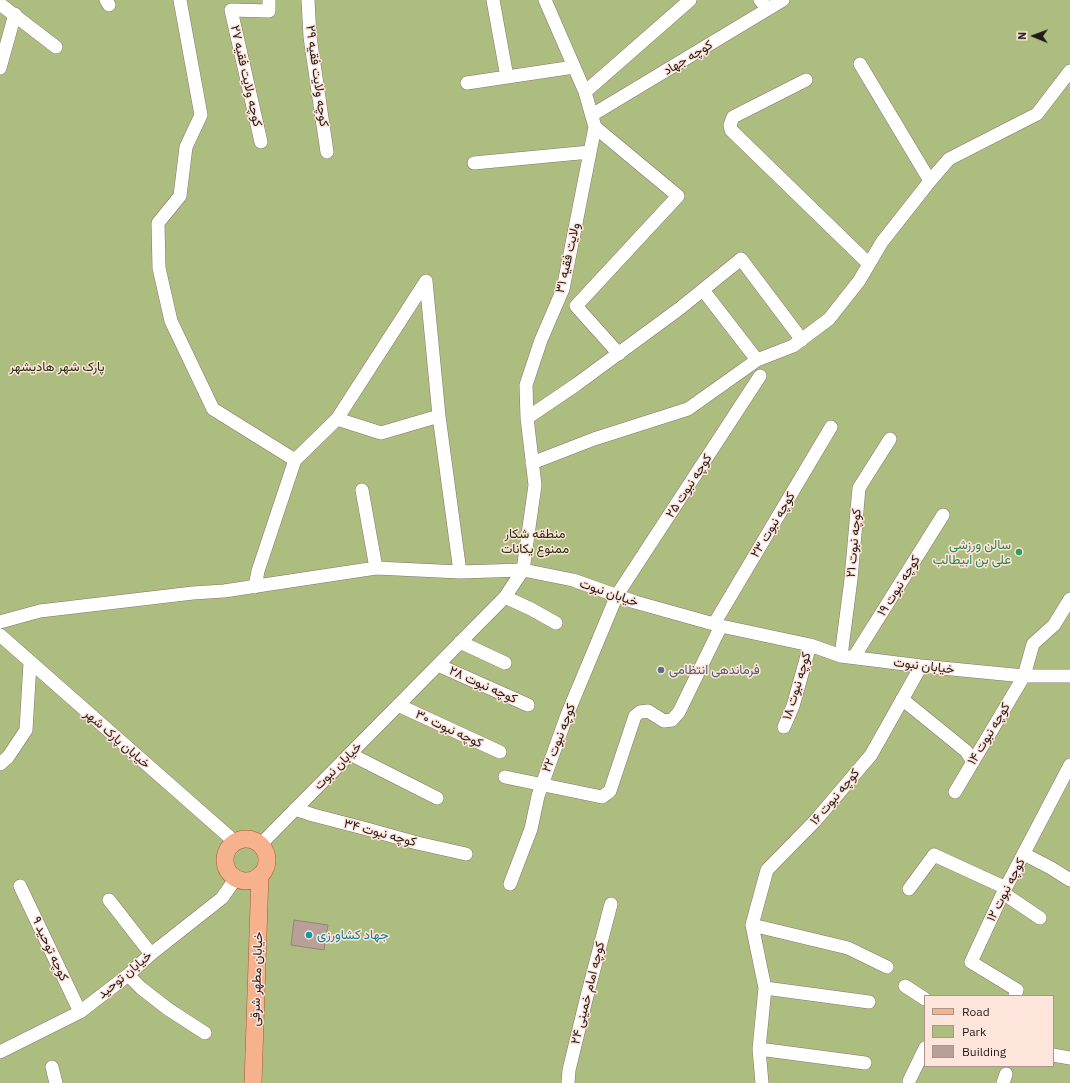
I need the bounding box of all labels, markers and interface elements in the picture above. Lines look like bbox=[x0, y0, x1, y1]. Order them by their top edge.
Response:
north arrow bbox=[1014, 16, 1054, 56]
street label: کوچه ولایت فقیه ۲۷ bbox=[227, 24, 265, 128]
street label: کوچه ولایت فقیه ۲۹ bbox=[302, 24, 332, 128]
text: N bbox=[1015, 32, 1029, 40]
street label: کوچه جهاد bbox=[660, 37, 716, 79]
street label: ولایت فقیه ۳۱ bbox=[552, 221, 584, 295]
park label: پارک شهر هادیشهر bbox=[9, 359, 105, 375]
street label: کوچه نبوت ۲۵ bbox=[663, 451, 715, 521]
street label: کوچه نبوت ۲۳ bbox=[747, 489, 799, 561]
street label: کوچه نبوت ۲۱ bbox=[843, 508, 865, 578]
park label: منطقه شکار ممنوع یکانات bbox=[501, 526, 569, 557]
place label: سالن ورزشی علی بن ابیطالب bbox=[933, 537, 1011, 568]
marker: سالن ورزشی علی بن ابیطالب bbox=[1014, 547, 1024, 557]
street label: کوچه نبوت ۱۹ bbox=[874, 553, 924, 619]
street label: خیابان نبوت bbox=[577, 576, 641, 610]
street label: کوچه نبوت ۱۸ bbox=[779, 650, 815, 722]
street label: خیابان نبوت bbox=[893, 655, 955, 677]
place label: فرماندهی انتظامی bbox=[669, 662, 760, 678]
street label: کوچه نبوت ۲۸ bbox=[446, 663, 520, 707]
marker: فرماندهی انتظامی bbox=[656, 665, 666, 675]
street label: کوچه نبوت ۱۴ bbox=[964, 700, 1014, 768]
street label: کوچه نبوت ۲۲ bbox=[539, 702, 579, 774]
street label: خیابان پارک شهر bbox=[81, 706, 153, 772]
street label: کوچه نبوت ۳۰ bbox=[413, 707, 485, 751]
street label: خیابان نبوت bbox=[311, 739, 365, 793]
street label: کوچه نبوت ۱۶ bbox=[807, 766, 863, 828]
street label: کوچه نبوت ۳۴ bbox=[342, 816, 418, 850]
street label: کوچه نبوت ۱۲ bbox=[983, 856, 1029, 924]
street label: کوچه توحید ۹ bbox=[28, 914, 72, 984]
place label: جهاد کشاورزی bbox=[317, 927, 389, 943]
marker: جهاد کشاورزی bbox=[304, 930, 314, 940]
street label: خیابان مطهر شرقی bbox=[248, 931, 266, 1027]
street label: کوچه امام خمینی ۲۴ bbox=[568, 940, 608, 1046]
street label: خیابان توحید bbox=[95, 948, 155, 1002]
legend bbox=[924, 995, 1054, 1067]
text: Road bbox=[962, 1004, 990, 1019]
text: Park bbox=[962, 1024, 986, 1039]
text: Building bbox=[962, 1044, 1006, 1059]

